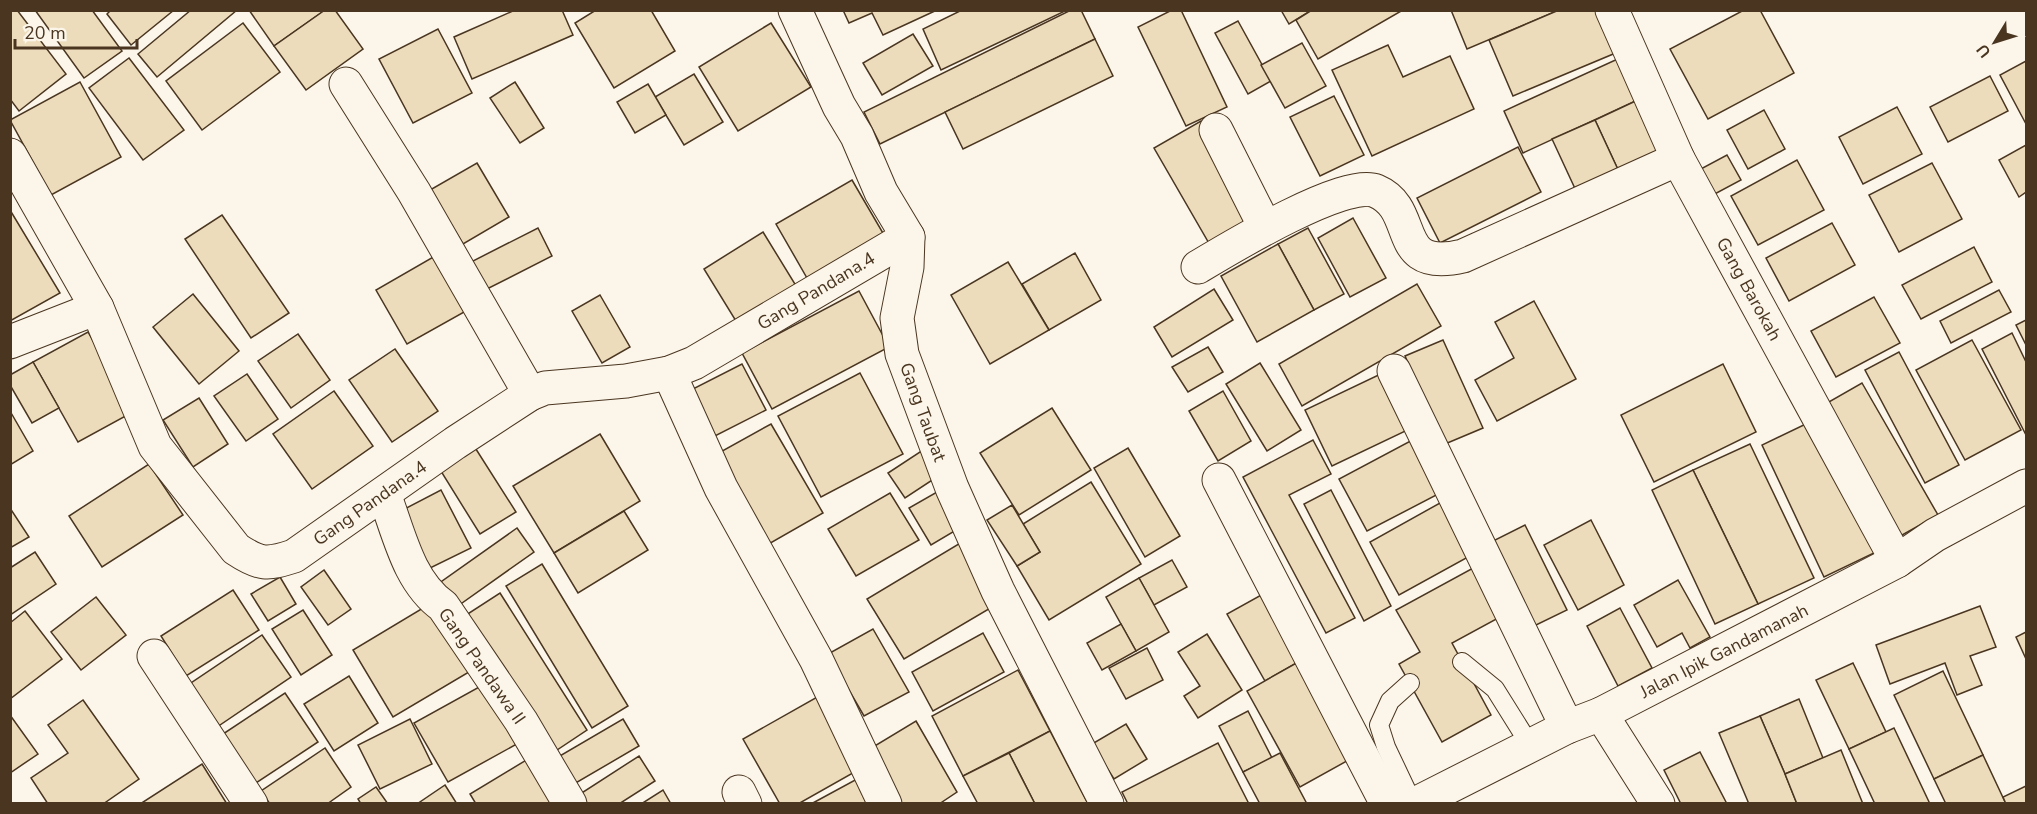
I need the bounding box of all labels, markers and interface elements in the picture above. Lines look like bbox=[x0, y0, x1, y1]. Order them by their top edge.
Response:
scale bar bbox=[15, 12, 136, 50]
north arrow bbox=[1965, 12, 2025, 72]
text: 20 m bbox=[24, 21, 66, 45]
text: U bbox=[1972, 39, 1996, 62]
street label: Gang Barokah bbox=[1711, 233, 1787, 345]
street label: Gang Pandana.4 bbox=[753, 246, 880, 336]
street label: Gang Taubat bbox=[894, 359, 952, 465]
street label: Gang Pandana.4 bbox=[308, 455, 432, 551]
street label: Jalan Ipik Gandamanah bbox=[1635, 598, 1812, 704]
street label: Gang Pandawa II bbox=[433, 603, 531, 729]

